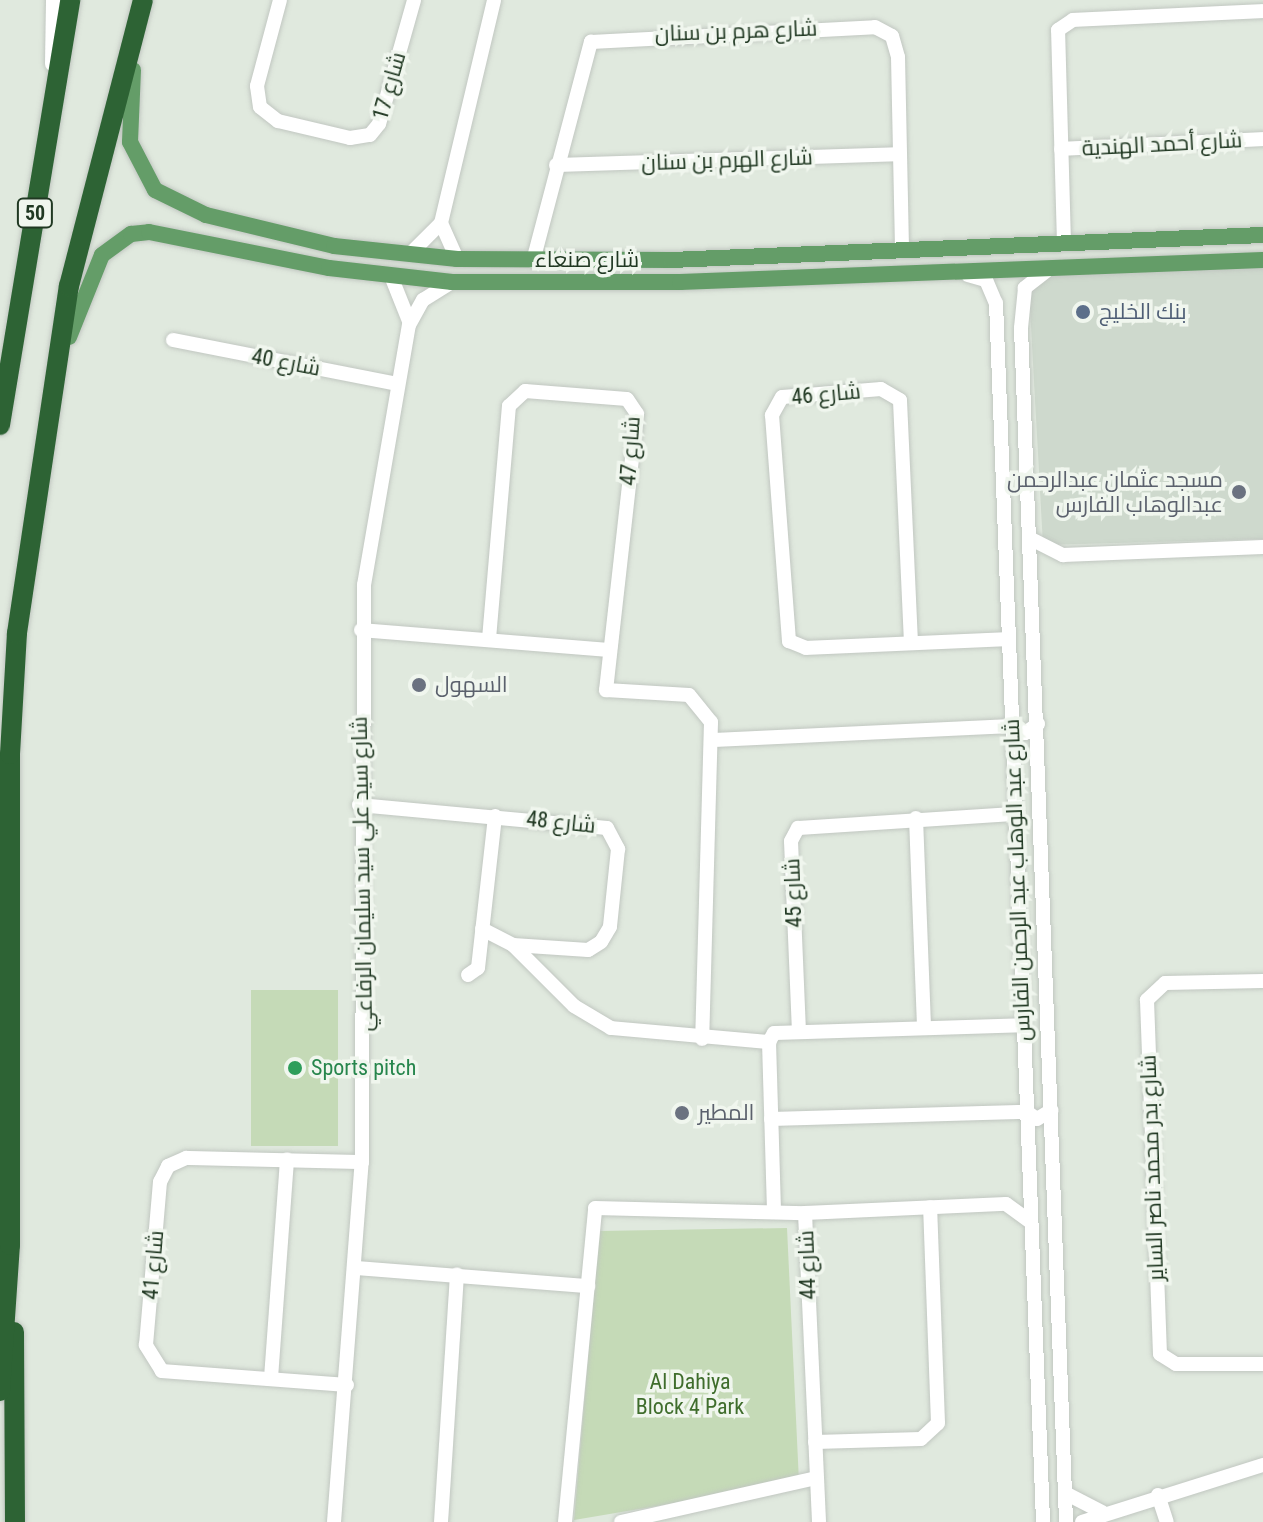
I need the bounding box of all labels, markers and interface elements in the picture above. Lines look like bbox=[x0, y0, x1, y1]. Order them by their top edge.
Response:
street label: شارع هرم بن سنان bbox=[654, 15, 818, 47]
street label: شارع 17 bbox=[367, 49, 411, 123]
street label: شارع أحمد الهندية bbox=[1081, 127, 1243, 161]
street label: شارع الهرم بن سنان bbox=[641, 144, 813, 176]
road number: 50 bbox=[15, 197, 55, 229]
street label: شارع صنعاء bbox=[535, 247, 639, 273]
place label: بنك الخليج bbox=[1099, 299, 1187, 325]
marker: بنك الخليج bbox=[1074, 303, 1092, 321]
street label: شارع 40 bbox=[249, 342, 323, 382]
street label: شارع 46 bbox=[790, 378, 862, 410]
street label: شارع 47 bbox=[614, 415, 646, 487]
place label: مسجد عثمان عبدالرحمن عبدالوهاب الفارس bbox=[1007, 466, 1223, 518]
marker: مسجد عثمان عبدالرحمن عبدالوهاب الفارس bbox=[1230, 483, 1248, 501]
place label: السهول bbox=[435, 672, 508, 698]
marker: السهول bbox=[410, 676, 428, 694]
street label: شارع سيد علي سيد سليمان الرفاعي bbox=[346, 716, 378, 1032]
street label: شارع عبد الوهاب عبد الرحمن الفارس bbox=[998, 718, 1036, 1042]
street label: شارع 48 bbox=[525, 805, 597, 839]
street label: شارع 45 bbox=[779, 858, 807, 928]
street label: شارع بدر محمد ناصر الساير bbox=[1135, 1054, 1169, 1282]
place label: Sports pitch bbox=[311, 1055, 416, 1081]
marker: Sports pitch bbox=[286, 1059, 304, 1077]
place label: المطير bbox=[698, 1100, 754, 1126]
marker: المطير bbox=[673, 1104, 691, 1122]
street label: شارع 41 bbox=[137, 1229, 169, 1301]
street label: شارع 44 bbox=[793, 1230, 821, 1300]
park label: Al Dahiya Block 4 Park bbox=[636, 1368, 744, 1420]

